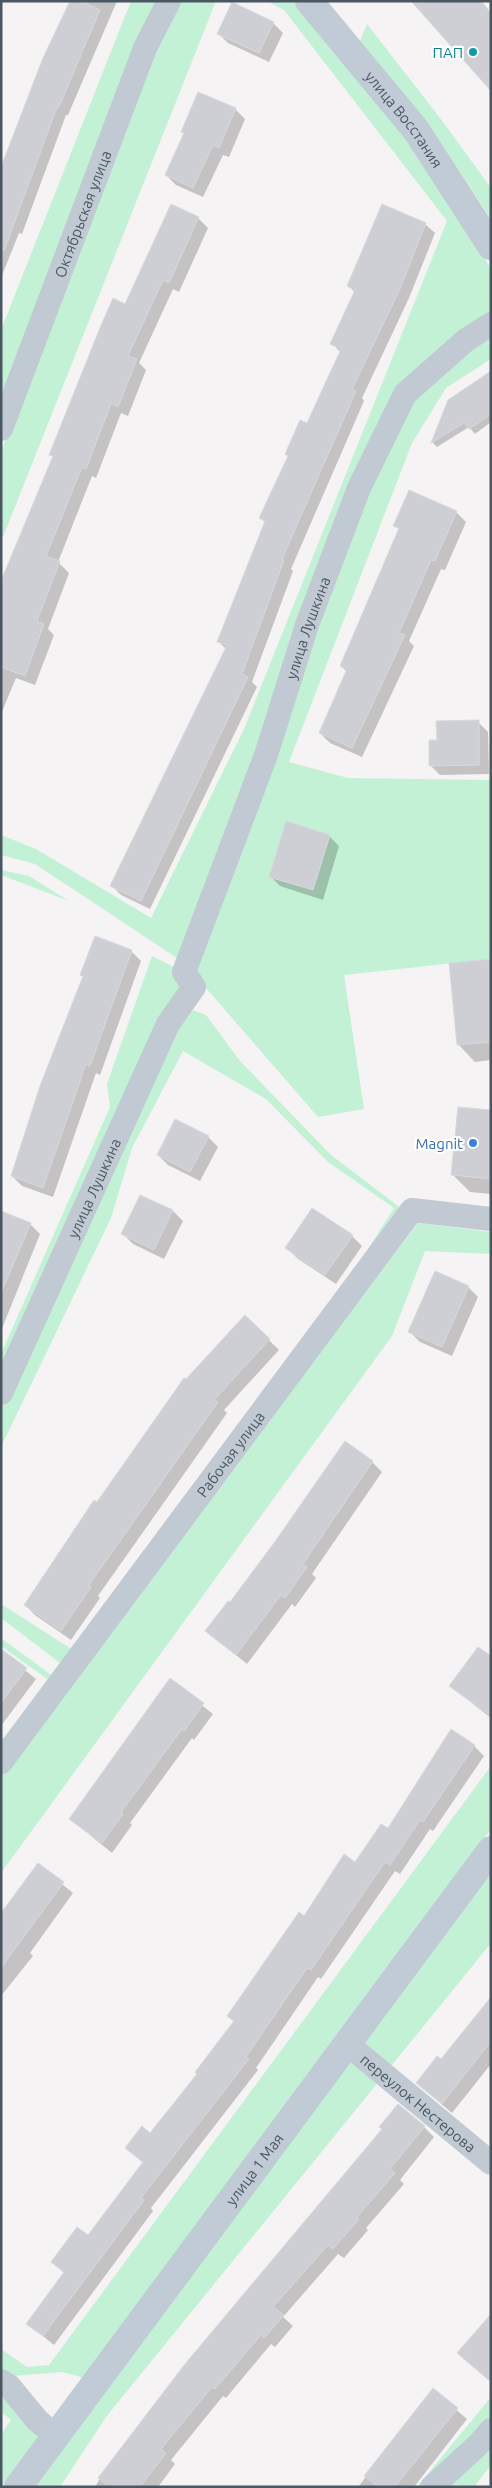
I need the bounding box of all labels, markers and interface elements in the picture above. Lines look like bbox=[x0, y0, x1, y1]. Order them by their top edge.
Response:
place label: ПАП bbox=[433, 44, 463, 61]
marker: ПАП bbox=[467, 46, 479, 58]
street label: улица Восстания bbox=[362, 67, 446, 171]
street label: Октябрьская улица bbox=[51, 148, 114, 280]
street label: улица Лушкина bbox=[282, 574, 333, 681]
place label: Magnit bbox=[416, 1135, 463, 1152]
street label: улица Лушкина bbox=[64, 1136, 124, 1240]
marker: Magnit bbox=[467, 1137, 479, 1149]
street label: Рабочая улица bbox=[193, 1408, 268, 1500]
street label: переулок Нестерова bbox=[357, 2050, 479, 2155]
street label: улица 1 Мая bbox=[222, 2130, 286, 2208]

